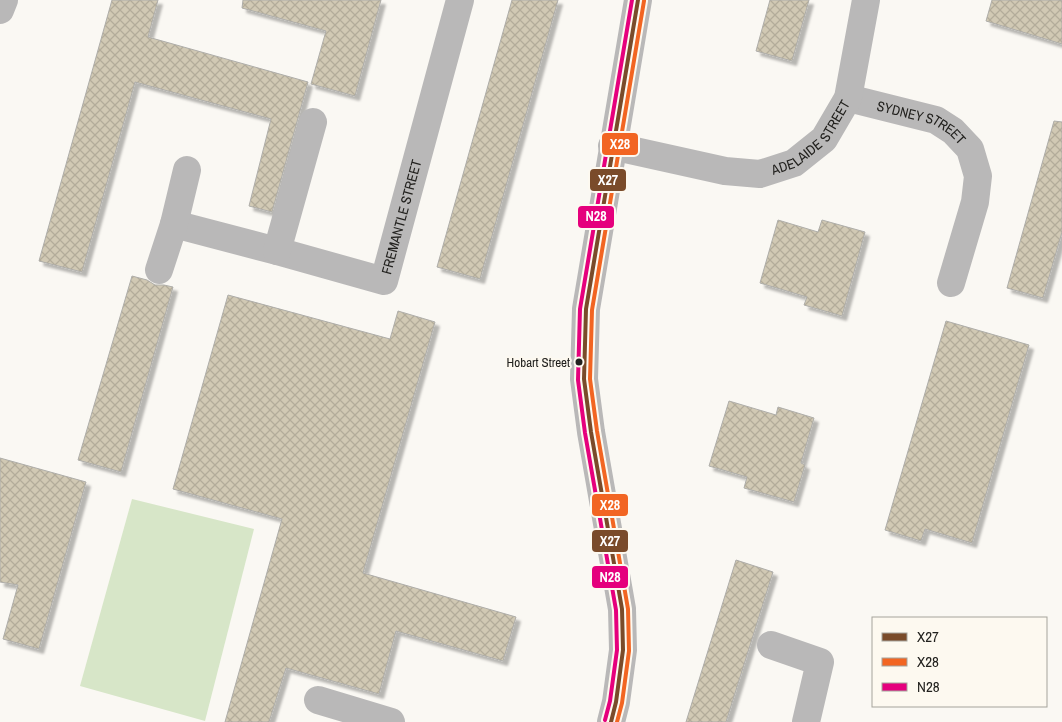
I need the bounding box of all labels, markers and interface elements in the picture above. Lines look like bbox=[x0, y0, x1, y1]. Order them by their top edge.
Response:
street label: ADELAIDE STREET bbox=[768, 97, 854, 179]
street label: SYDNEY STREET bbox=[875, 97, 970, 148]
line badge: X28 bbox=[601, 132, 639, 156]
text: X28 bbox=[610, 135, 630, 153]
street label: FREMANTLE STREET bbox=[377, 158, 425, 276]
line badge: X27 bbox=[589, 168, 627, 192]
text: X27 bbox=[598, 171, 619, 189]
line badge: N28 bbox=[577, 205, 615, 229]
text: N28 bbox=[585, 207, 607, 225]
place label: Hobart Street bbox=[507, 354, 570, 371]
marker: Hobart Street bbox=[574, 357, 584, 367]
line badge: X28 bbox=[591, 493, 629, 517]
text: X28 bbox=[600, 496, 620, 514]
line badge: X27 bbox=[591, 529, 629, 553]
text: X27 bbox=[600, 532, 621, 550]
line badge: N28 bbox=[591, 565, 629, 589]
text: N28 bbox=[599, 568, 621, 586]
legend bbox=[872, 617, 1047, 707]
text: X27 bbox=[917, 626, 939, 647]
text: X28 bbox=[917, 651, 939, 672]
text: N28 bbox=[917, 676, 940, 697]

